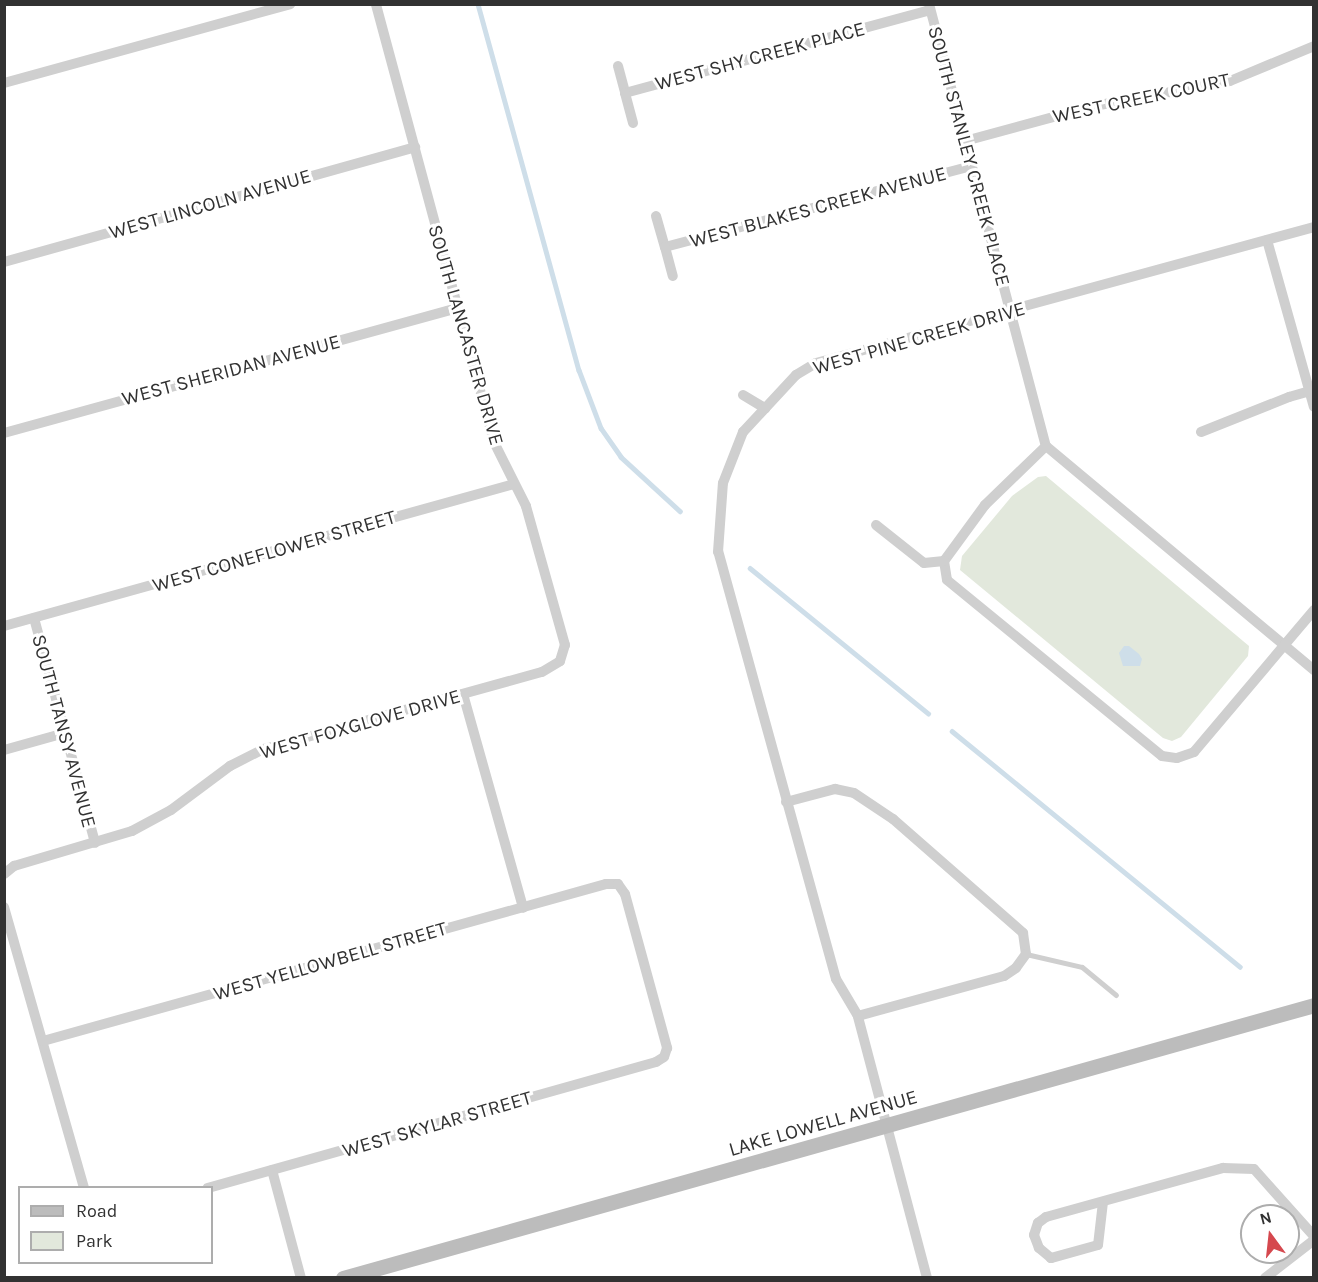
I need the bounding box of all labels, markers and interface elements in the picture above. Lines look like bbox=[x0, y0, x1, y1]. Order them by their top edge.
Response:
street label: WEST SHY CREEK PLACE bbox=[652, 16, 868, 96]
street label: SOUTH STANLEY CREEK PLACE bbox=[923, 23, 1015, 289]
street label: WEST CREEK COURT bbox=[1050, 68, 1232, 128]
street label: WEST BLAKES CREEK AVENUE bbox=[687, 161, 949, 253]
street label: WEST LINCOLN AVENUE bbox=[106, 164, 314, 244]
street label: SOUTH LANCASTER DRIVE bbox=[423, 222, 509, 448]
street label: WEST PINE CREEK DRIVE bbox=[810, 296, 1028, 380]
street label: WEST SHERIDAN AVENUE bbox=[119, 329, 343, 411]
street label: WEST CONEFLOWER STREET bbox=[150, 505, 398, 597]
street label: SOUTH TANSY AVENUE bbox=[27, 632, 101, 830]
street label: WEST FOXGLOVE DRIVE bbox=[257, 684, 463, 764]
street label: WEST YELLOWBELL STREET bbox=[211, 916, 449, 1006]
street label: WEST SKYLAR STREET bbox=[340, 1085, 534, 1163]
street label: LAKE LOWELL AVENUE bbox=[726, 1085, 920, 1161]
legend bbox=[18, 1186, 213, 1264]
text: Road bbox=[76, 1200, 117, 1222]
north arrow bbox=[1240, 1204, 1300, 1264]
text: N bbox=[1258, 1207, 1274, 1229]
text: Park bbox=[76, 1230, 113, 1252]

